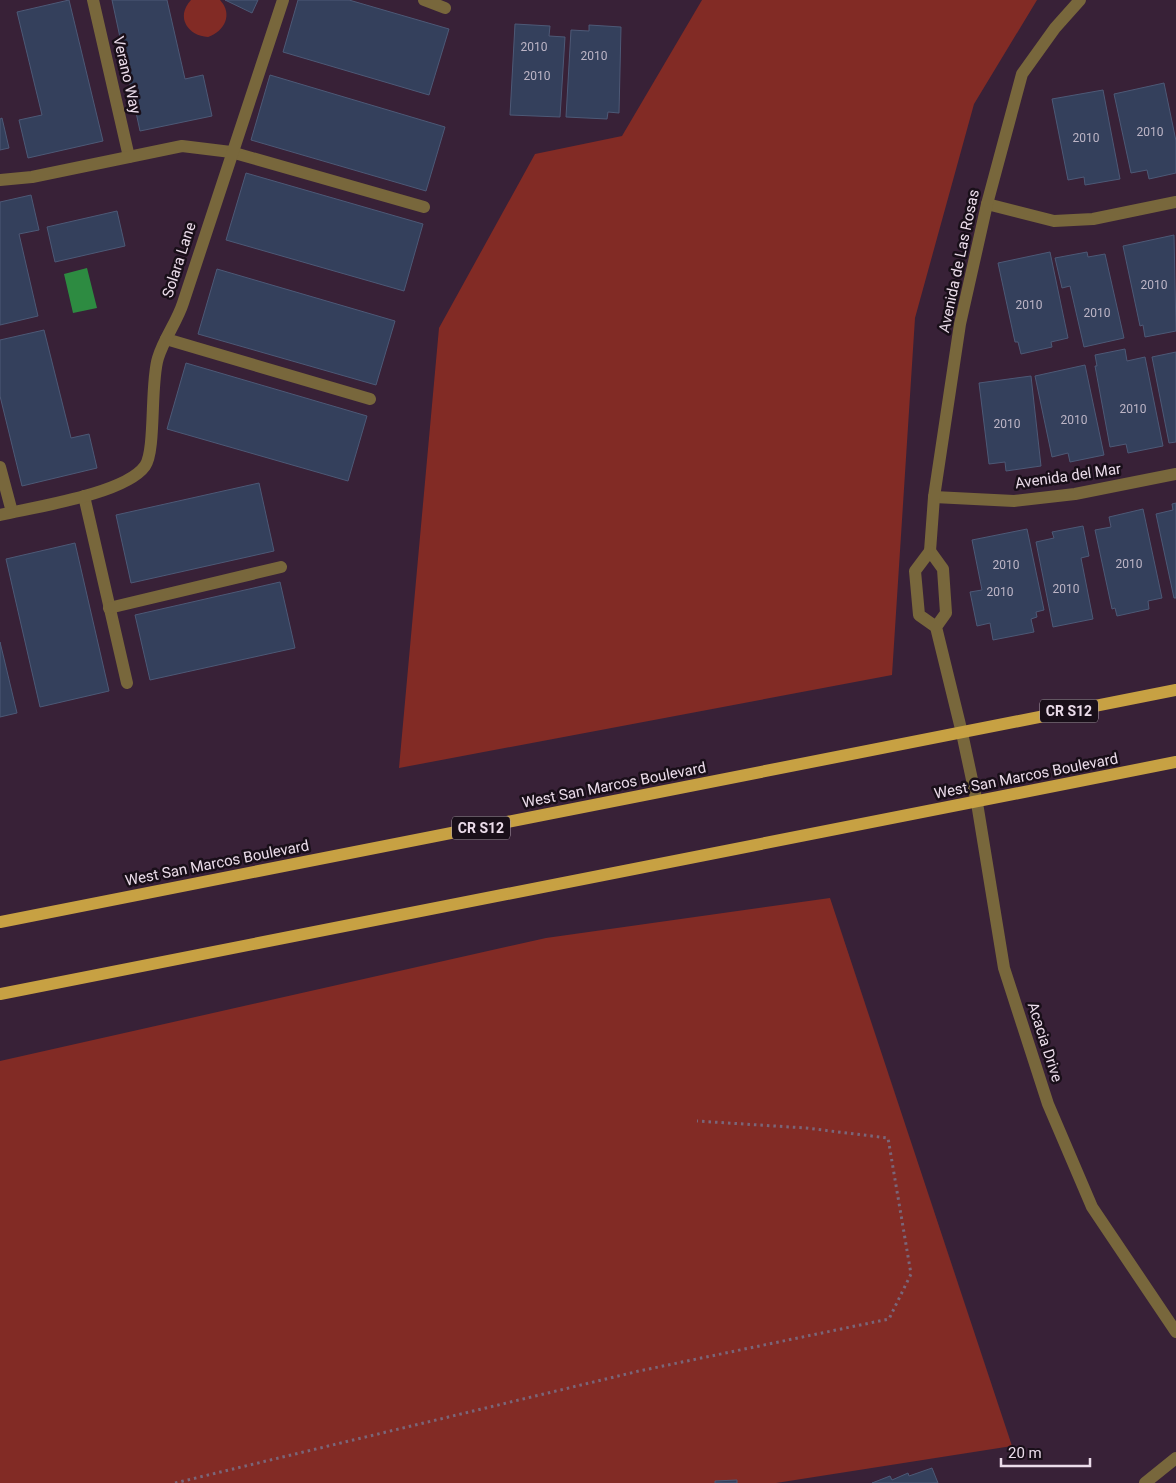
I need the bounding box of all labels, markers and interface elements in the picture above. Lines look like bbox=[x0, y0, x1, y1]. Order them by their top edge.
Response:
street label: Verano Way bbox=[109, 35, 145, 115]
house number: 2010 bbox=[521, 40, 548, 54]
house number: 2010 bbox=[581, 49, 608, 63]
house number: 2010 bbox=[524, 69, 551, 83]
house number: 2010 bbox=[1137, 125, 1164, 139]
house number: 2010 bbox=[1073, 131, 1100, 145]
street label: Avenida de Las Rosas bbox=[935, 188, 983, 334]
street label: Solara Lane bbox=[158, 220, 200, 300]
house number: 2010 bbox=[1141, 278, 1168, 292]
house number: 2010 bbox=[1016, 298, 1043, 312]
house number: 2010 bbox=[1084, 306, 1111, 320]
house number: 2010 bbox=[1120, 402, 1147, 416]
house number: 2010 bbox=[1061, 413, 1088, 427]
house number: 2010 bbox=[994, 417, 1021, 431]
street label: Avenida del Mar bbox=[1014, 460, 1122, 492]
house number: 2010 bbox=[1116, 557, 1143, 571]
house number: 2010 bbox=[993, 558, 1020, 572]
house number: 2010 bbox=[1053, 582, 1080, 596]
house number: 2010 bbox=[987, 585, 1014, 599]
road number: CR S12 bbox=[1040, 699, 1098, 722]
street label: West San Marcos Boulevard bbox=[933, 749, 1119, 803]
street label: West San Marcos Boulevard bbox=[521, 758, 707, 812]
road number: CR S12 bbox=[452, 816, 510, 840]
street label: West San Marcos Boulevard bbox=[124, 836, 310, 890]
street label: Acacia Drive bbox=[1024, 1000, 1066, 1084]
scale bar bbox=[1001, 1436, 1090, 1468]
text: 20 m bbox=[1008, 1444, 1042, 1462]

